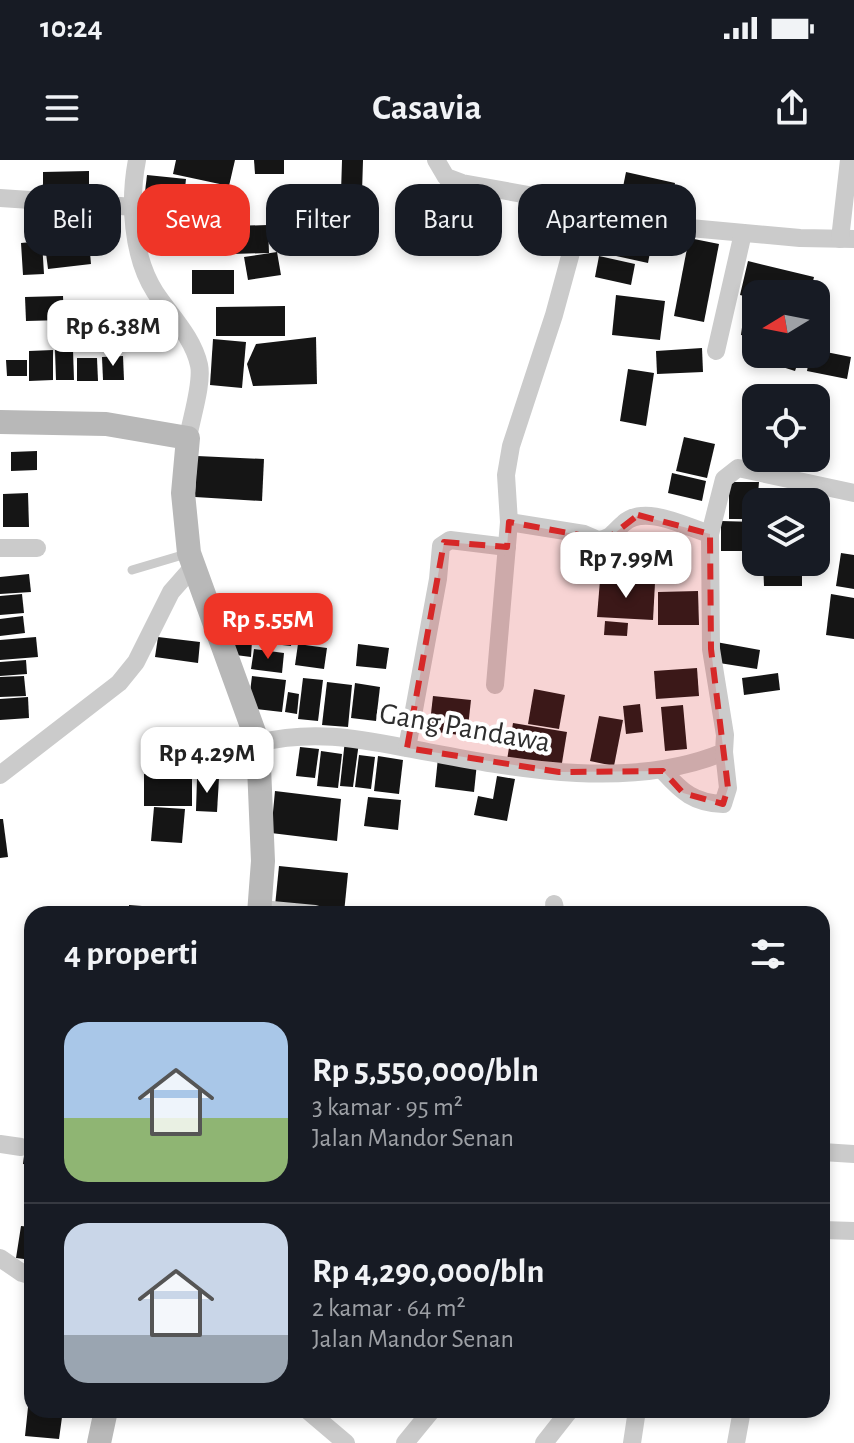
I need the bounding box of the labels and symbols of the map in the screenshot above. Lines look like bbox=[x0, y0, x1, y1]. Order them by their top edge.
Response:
north arrow bbox=[742, 280, 830, 368]
pin: Rp 6.38M bbox=[30, 300, 196, 368]
pin: Rp 7.99M bbox=[543, 532, 709, 600]
pin: Rp 5.55M bbox=[185, 593, 351, 661]
street label: Gang Pandawa bbox=[377, 698, 553, 758]
pin: Rp 4.29M bbox=[124, 727, 290, 795]

